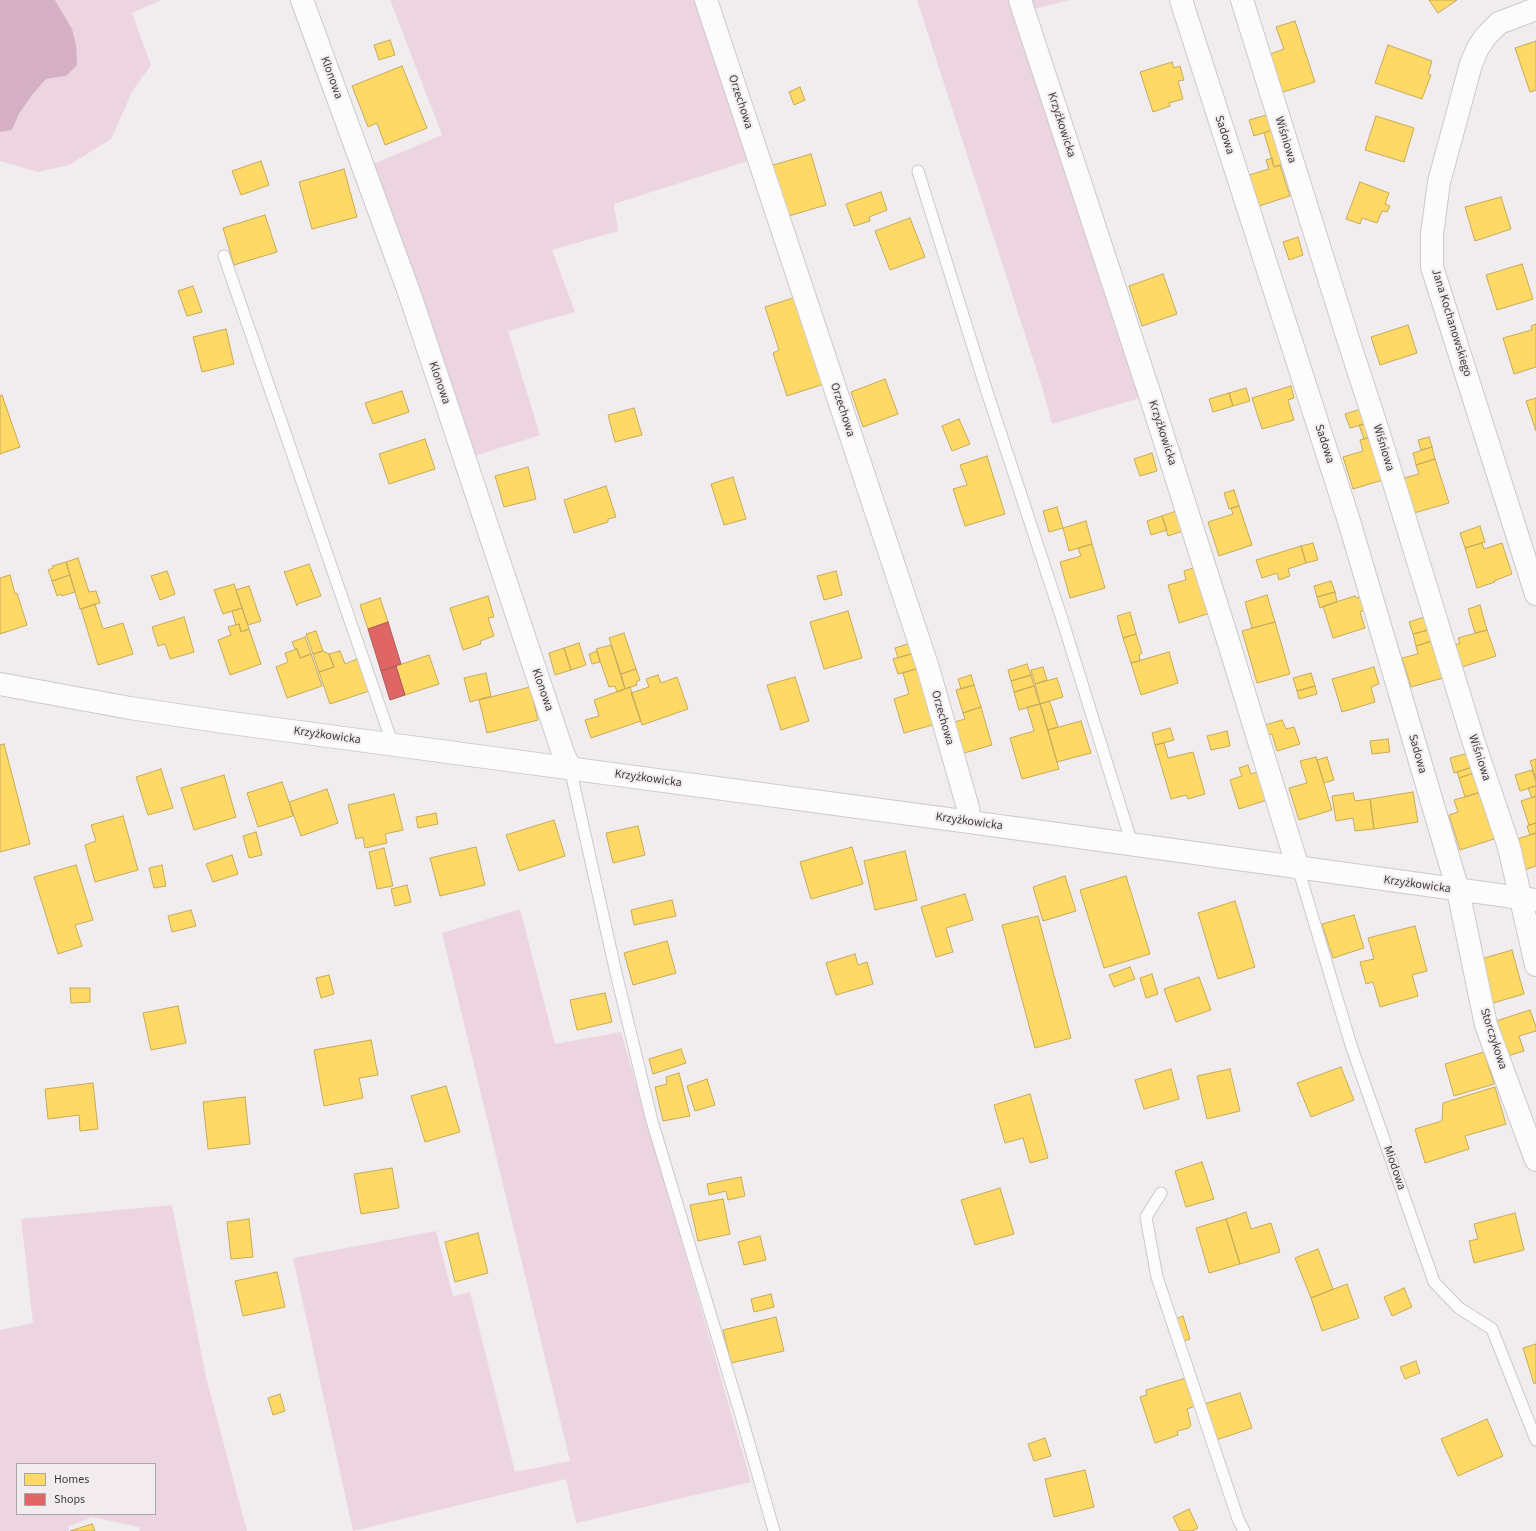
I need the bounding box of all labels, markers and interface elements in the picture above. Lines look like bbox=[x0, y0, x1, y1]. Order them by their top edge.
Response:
street label: Klonowa bbox=[317, 55, 345, 101]
street label: Orzechowa bbox=[724, 73, 756, 131]
street label: Krzyżkowicka bbox=[1044, 91, 1078, 159]
street label: Sadowa bbox=[1211, 114, 1237, 156]
street label: Wiśniowa bbox=[1271, 115, 1299, 165]
street label: Jana Kochanowskiego bbox=[1428, 267, 1474, 379]
street label: Klonowa bbox=[425, 360, 453, 406]
street label: Orzechowa bbox=[826, 381, 858, 439]
street label: Krzyżkowicka bbox=[1145, 399, 1179, 467]
street label: Sadowa bbox=[1311, 423, 1337, 465]
street label: Wiśniowa bbox=[1369, 423, 1397, 473]
street label: Klonowa bbox=[528, 667, 556, 713]
street label: Orzechowa bbox=[927, 689, 957, 747]
street label: Krzyżkowicka bbox=[293, 724, 361, 748]
street label: Sadowa bbox=[1405, 733, 1429, 775]
street label: Wiśniowa bbox=[1465, 733, 1493, 783]
street label: Krzyżkowicka bbox=[614, 767, 682, 791]
street label: Krzyżkowicka bbox=[935, 810, 1003, 834]
street label: Krzyżkowicka bbox=[1383, 873, 1451, 897]
street label: Storczykowa bbox=[1476, 1007, 1510, 1071]
street label: Miodowa bbox=[1380, 1144, 1408, 1192]
legend bbox=[16, 1463, 156, 1515]
text: Homes bbox=[54, 1471, 89, 1488]
text: Shops bbox=[54, 1491, 85, 1508]

